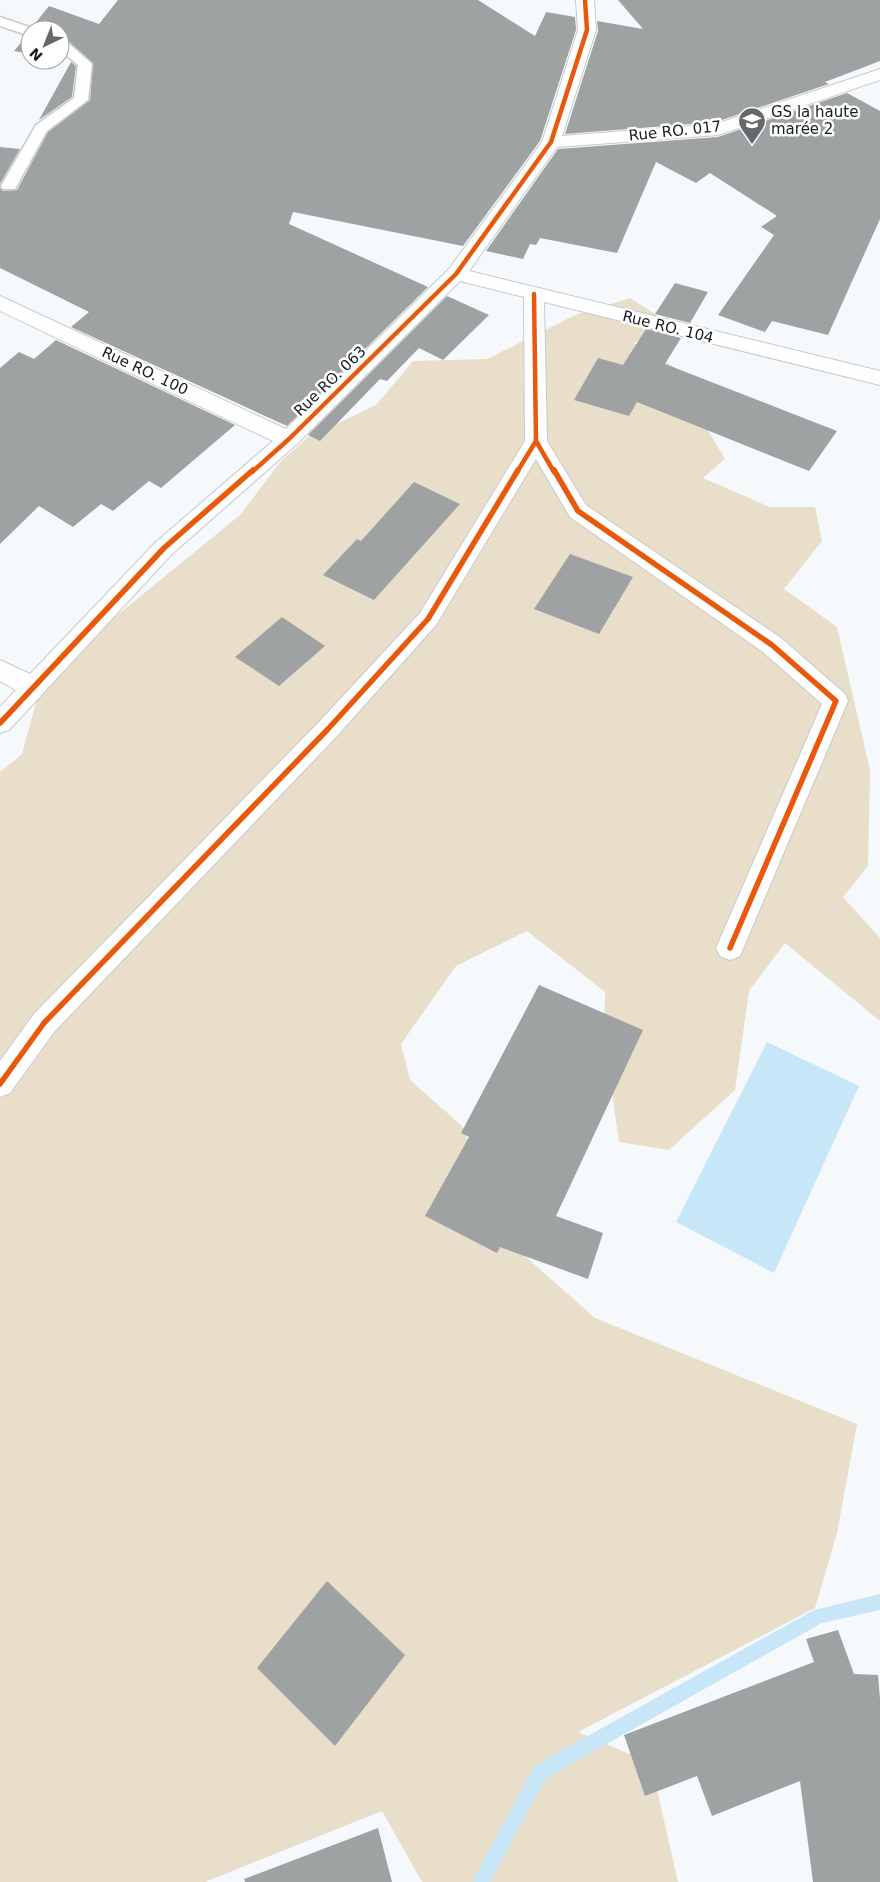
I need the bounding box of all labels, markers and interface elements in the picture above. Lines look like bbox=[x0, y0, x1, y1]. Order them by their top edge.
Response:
north arrow bbox=[20, 20, 70, 70]
text: N bbox=[26, 45, 46, 64]
place label: GS la haute marée 2 bbox=[771, 103, 858, 138]
school or university icon: GS la haute marée 2 bbox=[737, 106, 767, 145]
street label: Rue RO. 017 bbox=[628, 117, 722, 145]
street label: Rue RO. 104 bbox=[621, 307, 715, 347]
street label: Rue RO. 063 bbox=[290, 342, 370, 420]
street label: Rue RO. 100 bbox=[99, 343, 191, 399]

